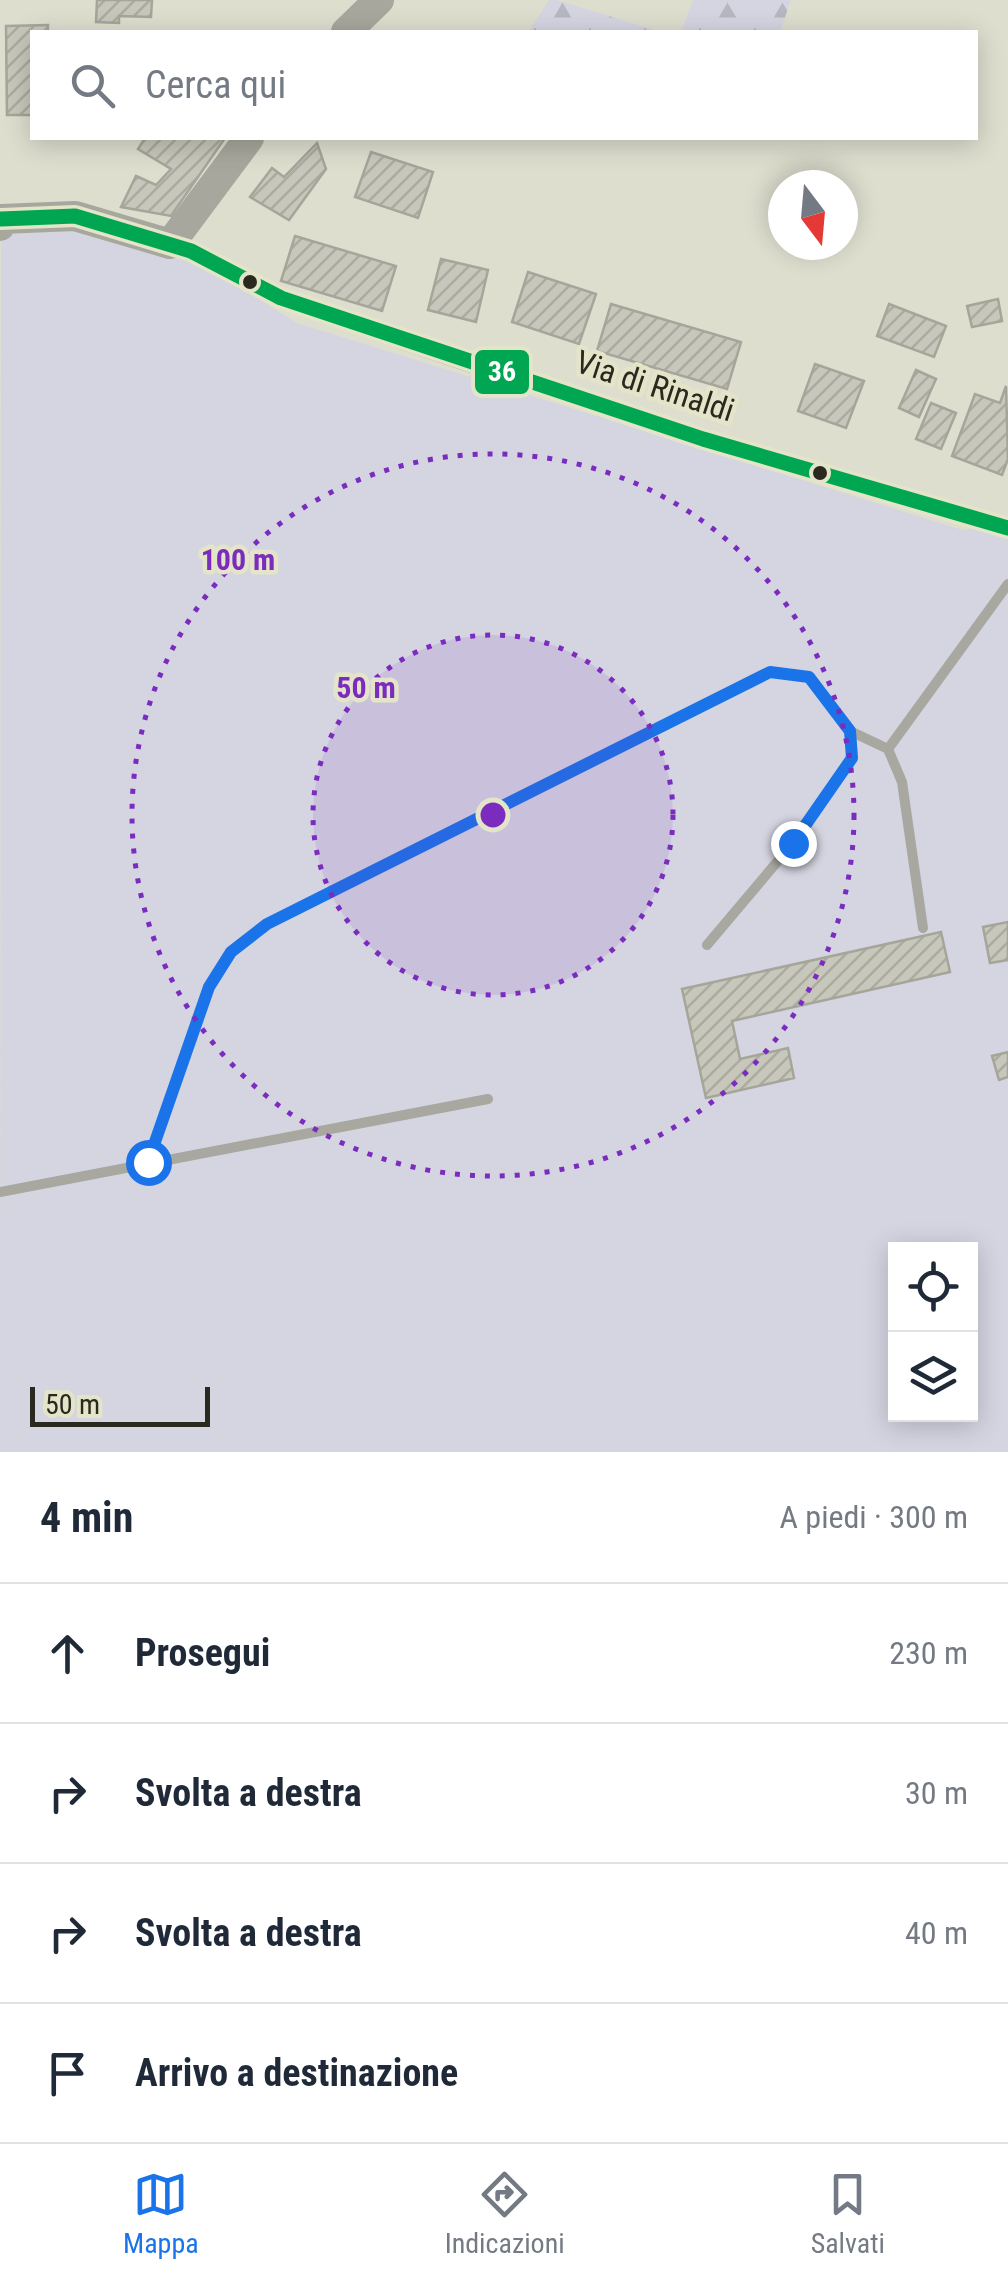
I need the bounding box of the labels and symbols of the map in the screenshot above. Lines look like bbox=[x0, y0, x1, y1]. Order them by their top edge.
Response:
north arrow bbox=[768, 170, 858, 260]
unlabelled marker bbox=[240, 272, 260, 292]
street label: Via di Rinaldi bbox=[571, 343, 739, 429]
line badge: 36 bbox=[473, 348, 531, 396]
text: 36 bbox=[488, 355, 516, 388]
unlabelled marker bbox=[810, 463, 830, 483]
text: 100 m bbox=[201, 542, 275, 577]
text: 50 m bbox=[336, 670, 396, 705]
centre of rings bbox=[475, 797, 511, 833]
route end bbox=[771, 821, 817, 867]
route start bbox=[126, 1140, 172, 1186]
scale bar bbox=[30, 1382, 210, 1426]

